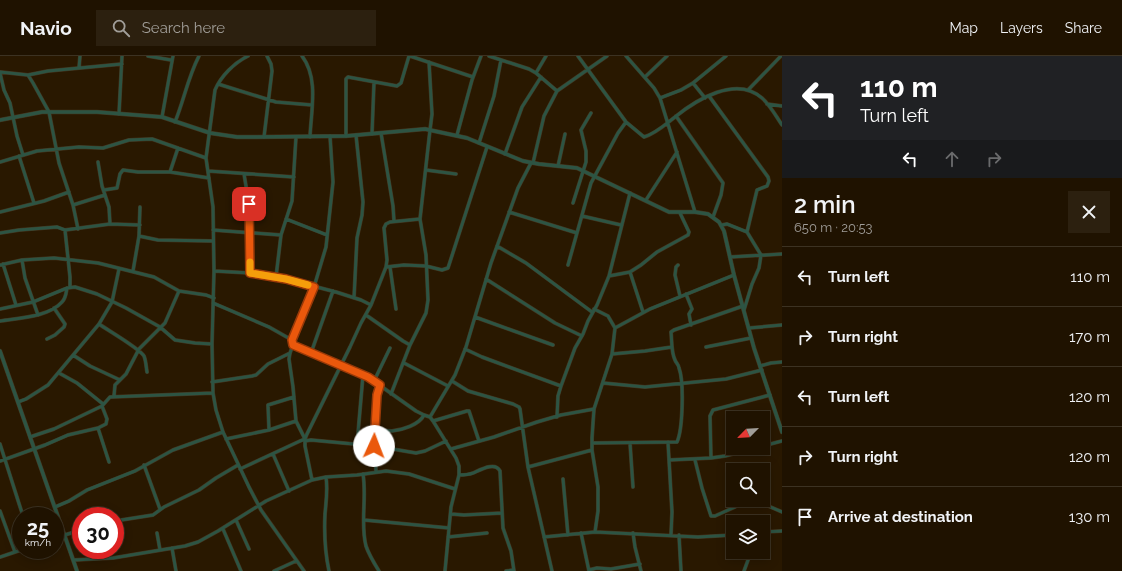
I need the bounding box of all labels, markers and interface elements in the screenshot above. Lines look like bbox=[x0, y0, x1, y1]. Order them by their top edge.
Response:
search box bbox=[96, 10, 376, 46]
text: Navio bbox=[20, 17, 72, 39]
icon: search bbox=[110, 17, 132, 39]
text: Search here bbox=[142, 19, 225, 37]
text: Map bbox=[950, 20, 978, 36]
text: Layers bbox=[1000, 20, 1043, 36]
text: Share bbox=[1065, 20, 1102, 36]
text: 110 m bbox=[860, 71, 938, 104]
icon: left bbox=[794, 72, 846, 124]
text: Turn left bbox=[860, 105, 929, 126]
icon: left bbox=[899, 148, 921, 170]
icon: ahead bbox=[941, 148, 963, 170]
icon: right bbox=[983, 148, 1005, 170]
pin bbox=[232, 187, 266, 221]
text: 2 min bbox=[794, 190, 856, 219]
button: close bbox=[1068, 191, 1110, 233]
icon: arrive bbox=[238, 193, 260, 215]
text: 650 m · 20:53 bbox=[794, 220, 872, 235]
icon: left bbox=[794, 266, 816, 288]
text: Turn left bbox=[828, 268, 889, 286]
text: 110 m bbox=[1070, 268, 1110, 286]
icon: right bbox=[794, 326, 816, 348]
text: Turn right bbox=[828, 328, 898, 346]
text: 170 m bbox=[1069, 328, 1110, 346]
icon: left bbox=[794, 386, 816, 408]
text: Turn left bbox=[828, 388, 889, 406]
text: 120 m bbox=[1069, 388, 1110, 406]
north arrow bbox=[726, 411, 770, 455]
map controls bbox=[726, 411, 770, 559]
position arrow bbox=[353, 425, 395, 467]
icon: right bbox=[794, 446, 816, 468]
text: Turn right bbox=[828, 448, 898, 466]
text: 120 m bbox=[1069, 448, 1110, 466]
button: search bbox=[726, 463, 770, 507]
icon: arrive bbox=[794, 506, 816, 528]
speed limit sign: 30 bbox=[72, 507, 124, 559]
text: Arrive at destination bbox=[828, 508, 973, 526]
text: 130 m bbox=[1069, 508, 1110, 526]
button: layers bbox=[726, 515, 770, 559]
text: 25 bbox=[27, 516, 49, 540]
text: km/h bbox=[25, 537, 51, 548]

